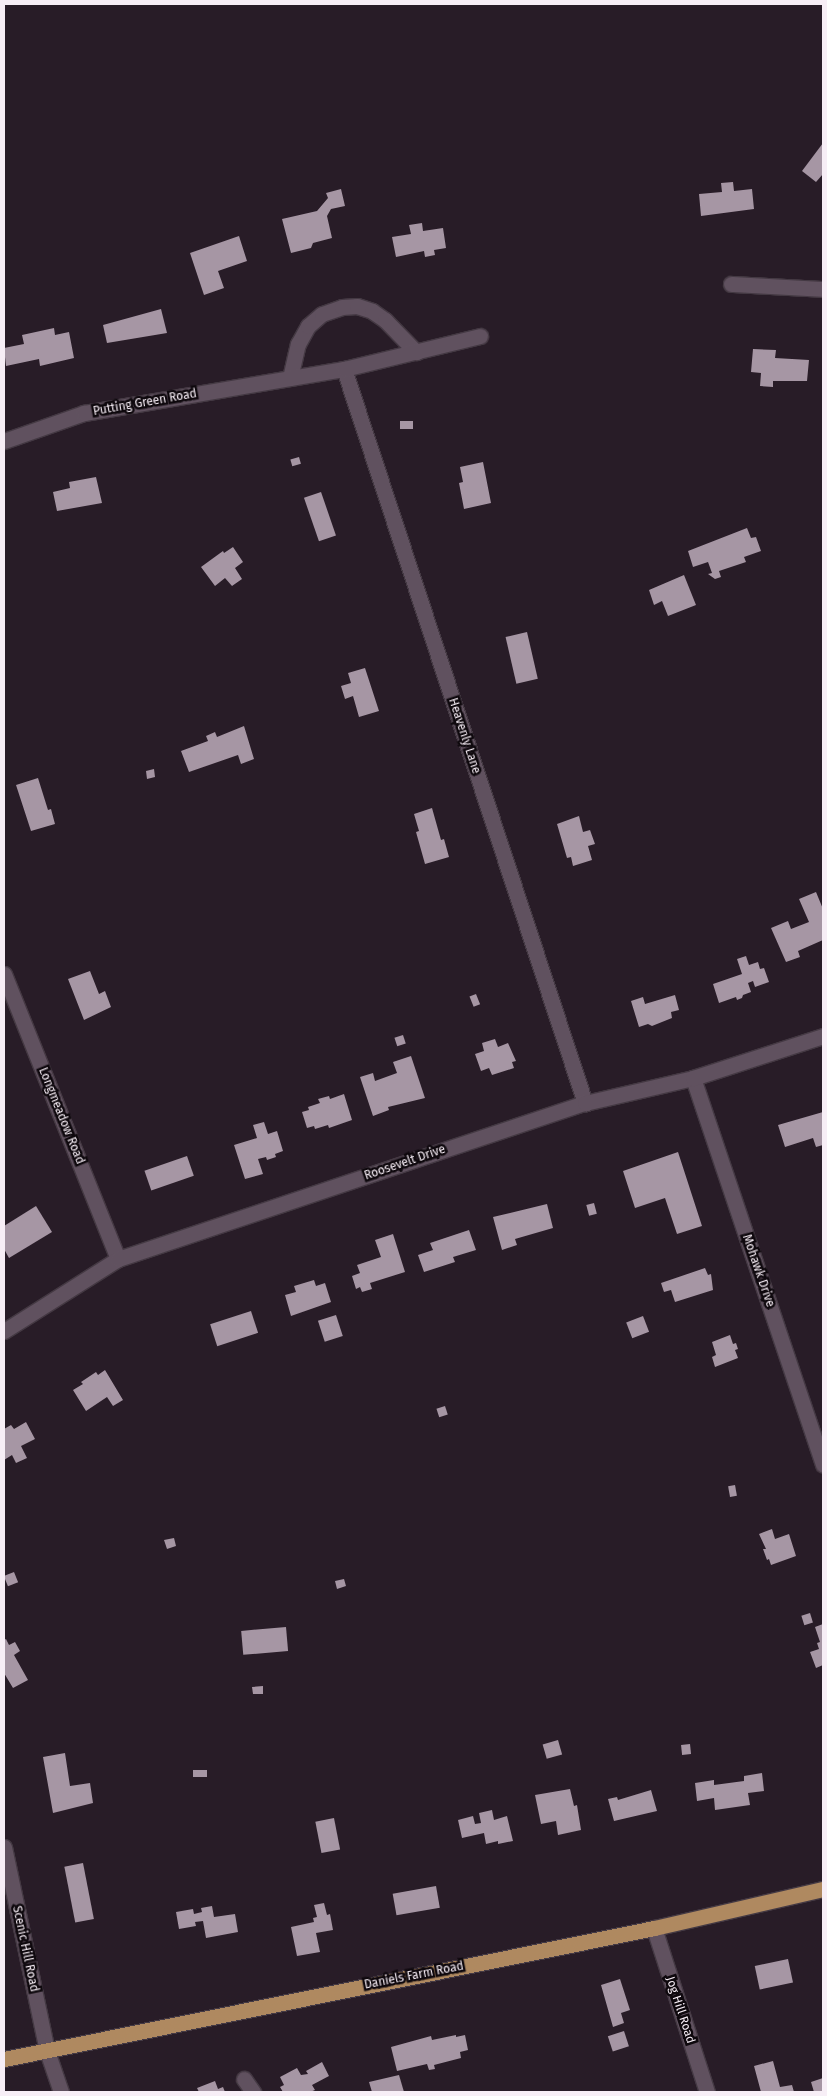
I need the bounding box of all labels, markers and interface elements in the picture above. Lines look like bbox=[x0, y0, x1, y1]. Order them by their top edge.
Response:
street label: Putting Green Road bbox=[92, 387, 198, 419]
street label: Heavenly Lane bbox=[445, 696, 483, 776]
street label: Longmeadow Road bbox=[35, 1066, 87, 1166]
street label: Roosevelt Drive bbox=[363, 1142, 447, 1184]
street label: Mohawk Drive bbox=[739, 1233, 777, 1309]
street label: Scenic Hill Road bbox=[9, 1905, 41, 1993]
street label: Daniels Farm Road bbox=[363, 1959, 465, 1993]
street label: Jog Hill Road bbox=[662, 1975, 698, 2045]

